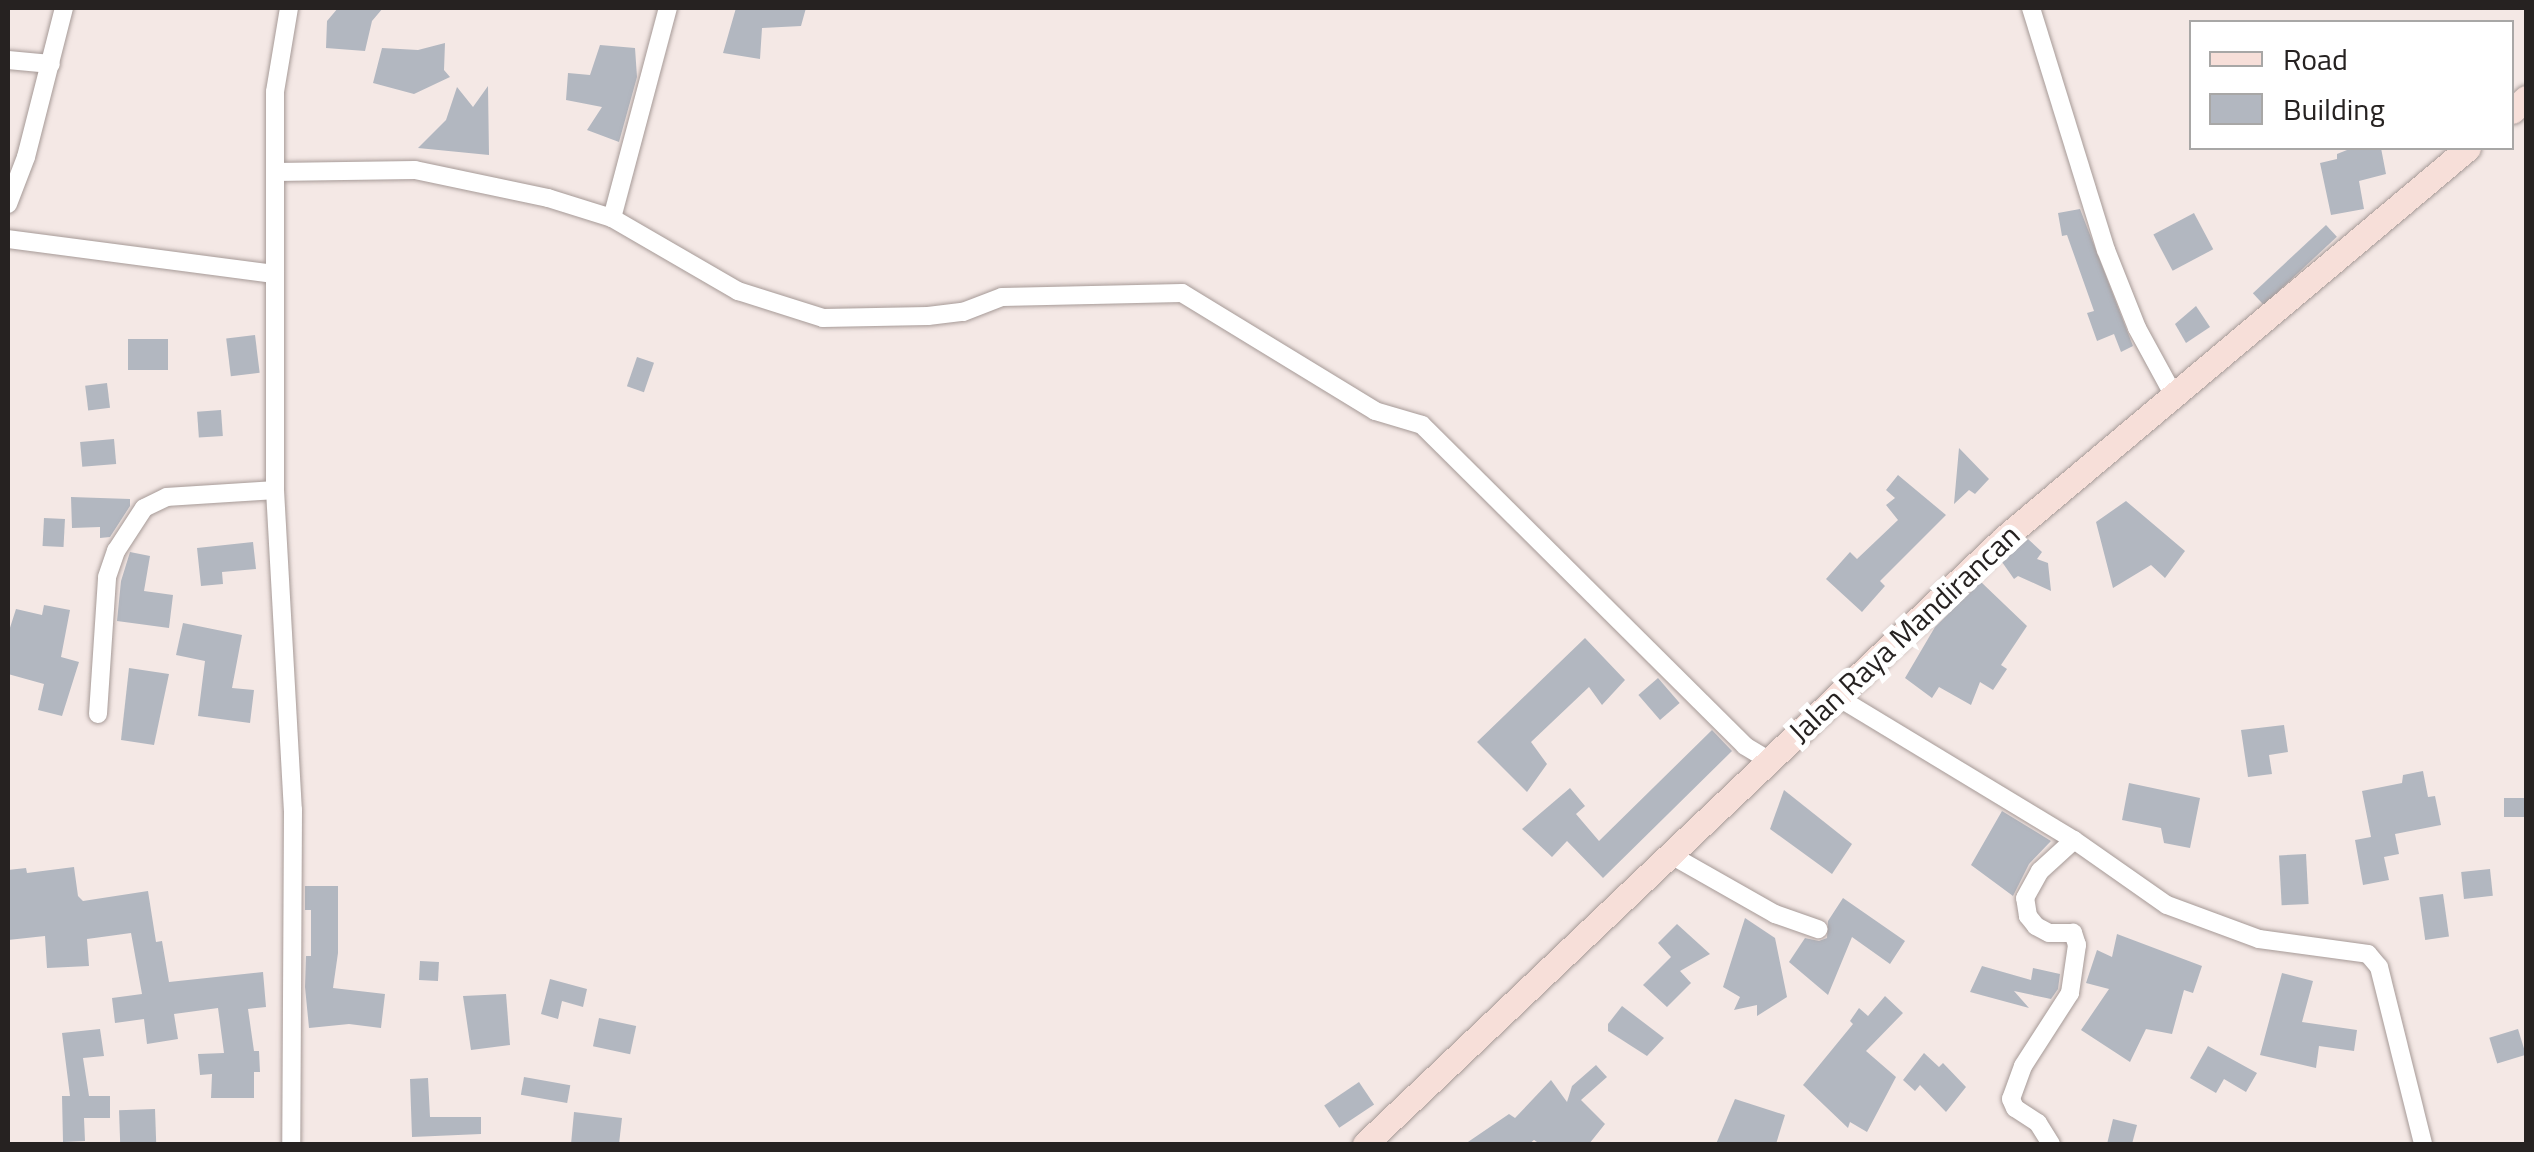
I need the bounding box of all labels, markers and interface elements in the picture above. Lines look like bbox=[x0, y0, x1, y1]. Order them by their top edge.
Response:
legend bbox=[2189, 20, 2514, 150]
text: Road bbox=[2283, 36, 2348, 82]
text: Building bbox=[2283, 86, 2385, 132]
street label: Jalan Raya Mandirancan bbox=[1781, 517, 2027, 749]

